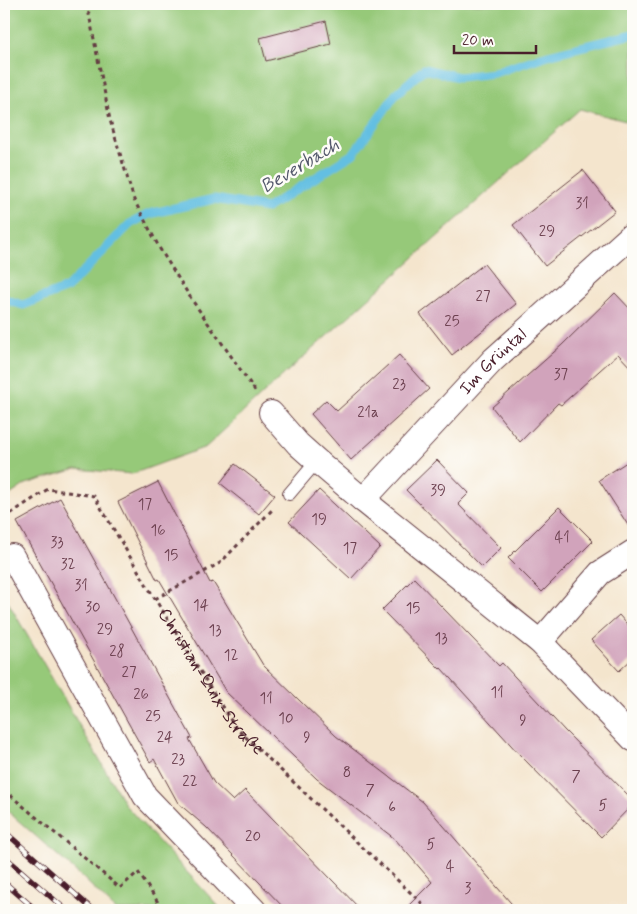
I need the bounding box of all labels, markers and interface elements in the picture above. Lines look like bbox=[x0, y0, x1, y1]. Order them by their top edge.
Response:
scale bar bbox=[454, 22, 537, 54]
text: 20 m bbox=[462, 31, 494, 51]
water label: Beverbach bbox=[256, 133, 344, 199]
house number: 31 bbox=[575, 194, 589, 214]
house number: 29 bbox=[539, 222, 555, 242]
house number: 27 bbox=[476, 287, 491, 307]
house number: 25 bbox=[444, 312, 460, 332]
street label: Im Grüntal bbox=[454, 323, 532, 400]
house number: 37 bbox=[554, 365, 569, 385]
house number: 23 bbox=[392, 375, 406, 395]
house number: 21a bbox=[357, 403, 379, 423]
house number: 39 bbox=[430, 481, 446, 501]
house number: 17 bbox=[138, 495, 153, 515]
house number: 19 bbox=[311, 510, 327, 530]
house number: 16 bbox=[150, 521, 166, 541]
house number: 41 bbox=[554, 528, 570, 548]
house number: 33 bbox=[50, 533, 64, 553]
house number: 17 bbox=[343, 539, 358, 559]
house number: 15 bbox=[164, 546, 178, 566]
house number: 32 bbox=[61, 555, 75, 575]
house number: 31 bbox=[74, 576, 88, 596]
house number: 14 bbox=[193, 596, 209, 616]
house number: 30 bbox=[85, 598, 101, 618]
house number: 15 bbox=[406, 599, 420, 619]
street label: Christian-Quix-Straße bbox=[152, 604, 269, 761]
house number: 29 bbox=[97, 620, 113, 640]
house number: 13 bbox=[208, 621, 222, 641]
house number: 13 bbox=[434, 629, 448, 649]
house number: 28 bbox=[109, 642, 125, 662]
house number: 12 bbox=[224, 646, 238, 666]
house number: 27 bbox=[122, 663, 137, 683]
house number: 11 bbox=[490, 683, 504, 703]
house number: 26 bbox=[133, 685, 149, 705]
house number: 11 bbox=[259, 689, 273, 709]
house number: 25 bbox=[145, 707, 161, 727]
house number: 10 bbox=[278, 709, 294, 729]
house number: 9 bbox=[519, 711, 527, 731]
house number: 24 bbox=[157, 728, 173, 748]
house number: 9 bbox=[303, 728, 311, 748]
house number: 23 bbox=[171, 750, 185, 770]
house number: 8 bbox=[343, 763, 351, 783]
house number: 7 bbox=[571, 767, 581, 787]
house number: 22 bbox=[182, 772, 198, 792]
house number: 7 bbox=[365, 781, 375, 801]
house number: 5 bbox=[598, 796, 608, 816]
house number: 6 bbox=[388, 798, 396, 818]
house number: 20 bbox=[245, 827, 261, 847]
house number: 5 bbox=[426, 835, 436, 855]
house number: 4 bbox=[446, 857, 455, 877]
house number: 3 bbox=[465, 879, 472, 899]

